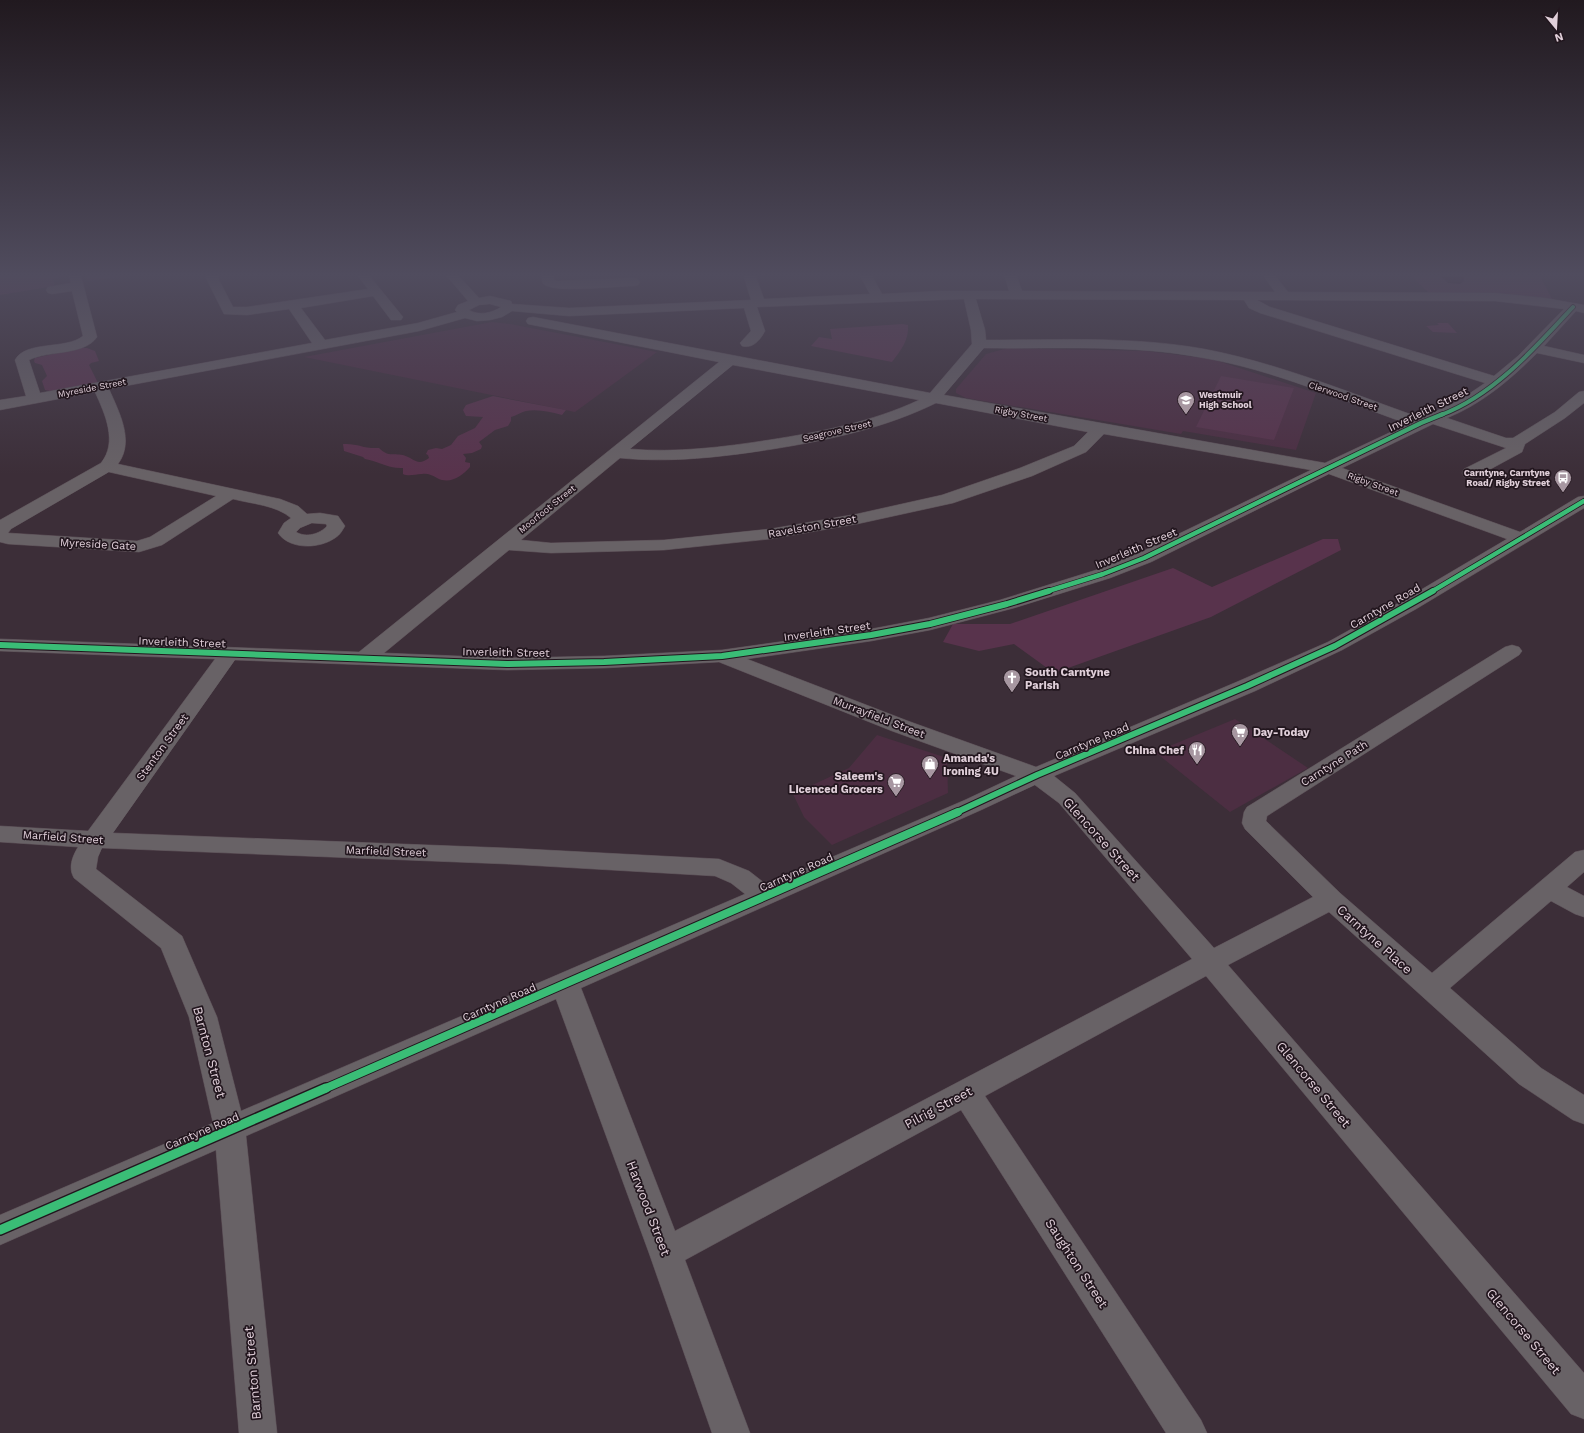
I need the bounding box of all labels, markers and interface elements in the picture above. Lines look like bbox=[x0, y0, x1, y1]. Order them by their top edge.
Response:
north arrow bbox=[1536, 8, 1576, 48]
text: N bbox=[1553, 30, 1565, 44]
street label: Myreside Street bbox=[57, 376, 127, 400]
street label: Clerwood Street bbox=[1307, 380, 1379, 412]
street label: Inverleith Street bbox=[1386, 384, 1471, 434]
school or university icon: Westmuir High School bbox=[1176, 390, 1196, 415]
place label: Westmuir High School bbox=[1199, 390, 1252, 410]
street label: Rigby Street bbox=[994, 404, 1048, 424]
street label: Seagrove Street bbox=[802, 418, 872, 444]
place label: Carntyne, Carntyne Road/ Rigby Street bbox=[1464, 468, 1550, 488]
bus stop icon: Carntyne, Carntyne Road/ Rigby Street bbox=[1553, 468, 1573, 493]
street label: Rigby Street bbox=[1346, 470, 1400, 498]
street label: Moorfoot Street bbox=[517, 483, 578, 535]
street label: Ravelston Street bbox=[767, 512, 858, 541]
street label: Inverleith Street bbox=[1093, 525, 1179, 572]
street label: Myreside Gate bbox=[59, 536, 136, 553]
street label: Carntyne Road bbox=[1348, 581, 1423, 632]
street label: Inverleith Street bbox=[783, 619, 872, 644]
street label: Inverleith Street bbox=[138, 634, 226, 651]
street label: Inverleith Street bbox=[462, 645, 550, 660]
place label: South Carntyne Parish bbox=[1025, 666, 1110, 692]
church icon: South Carntyne Parish bbox=[1002, 668, 1022, 693]
street label: Murrayfield Street bbox=[831, 694, 927, 741]
street label: Stenton Street bbox=[134, 711, 191, 783]
street label: Carntyne Road bbox=[1053, 720, 1131, 763]
supermarket icon: Day-Today bbox=[1230, 722, 1250, 747]
place label: Day-Today bbox=[1253, 726, 1310, 739]
street label: Carntyne Path bbox=[1298, 738, 1370, 789]
restaurant icon: China Chef bbox=[1187, 740, 1207, 765]
place label: China Chef bbox=[1125, 744, 1184, 757]
place label: Amanda's Ironing 4U bbox=[943, 752, 999, 778]
shop icon: Amanda's Ironing 4U bbox=[920, 754, 940, 779]
place label: Saleem's Licenced Grocers bbox=[789, 770, 883, 796]
supermarket icon: Saleem's Licenced Grocers bbox=[886, 772, 906, 797]
street label: Glencorse Street bbox=[1060, 795, 1143, 885]
street label: Marfield Street bbox=[22, 828, 104, 847]
street label: Marfield Street bbox=[345, 844, 427, 859]
street label: Carntyne Road bbox=[757, 850, 835, 894]
street label: Carntyne Place bbox=[1334, 902, 1415, 977]
street label: Carntyne Road bbox=[460, 980, 538, 1024]
street label: Barnton Street bbox=[190, 1005, 229, 1100]
street label: Glencorse Street bbox=[1273, 1039, 1354, 1131]
street label: Pilrig Street bbox=[902, 1083, 975, 1132]
street label: Carntyne Road bbox=[163, 1110, 241, 1153]
street label: Harwood Street bbox=[624, 1159, 674, 1258]
street label: Saughton Street bbox=[1042, 1216, 1111, 1311]
street label: Glencorse Street bbox=[1483, 1286, 1564, 1378]
street label: Barnton Street bbox=[241, 1325, 264, 1420]

